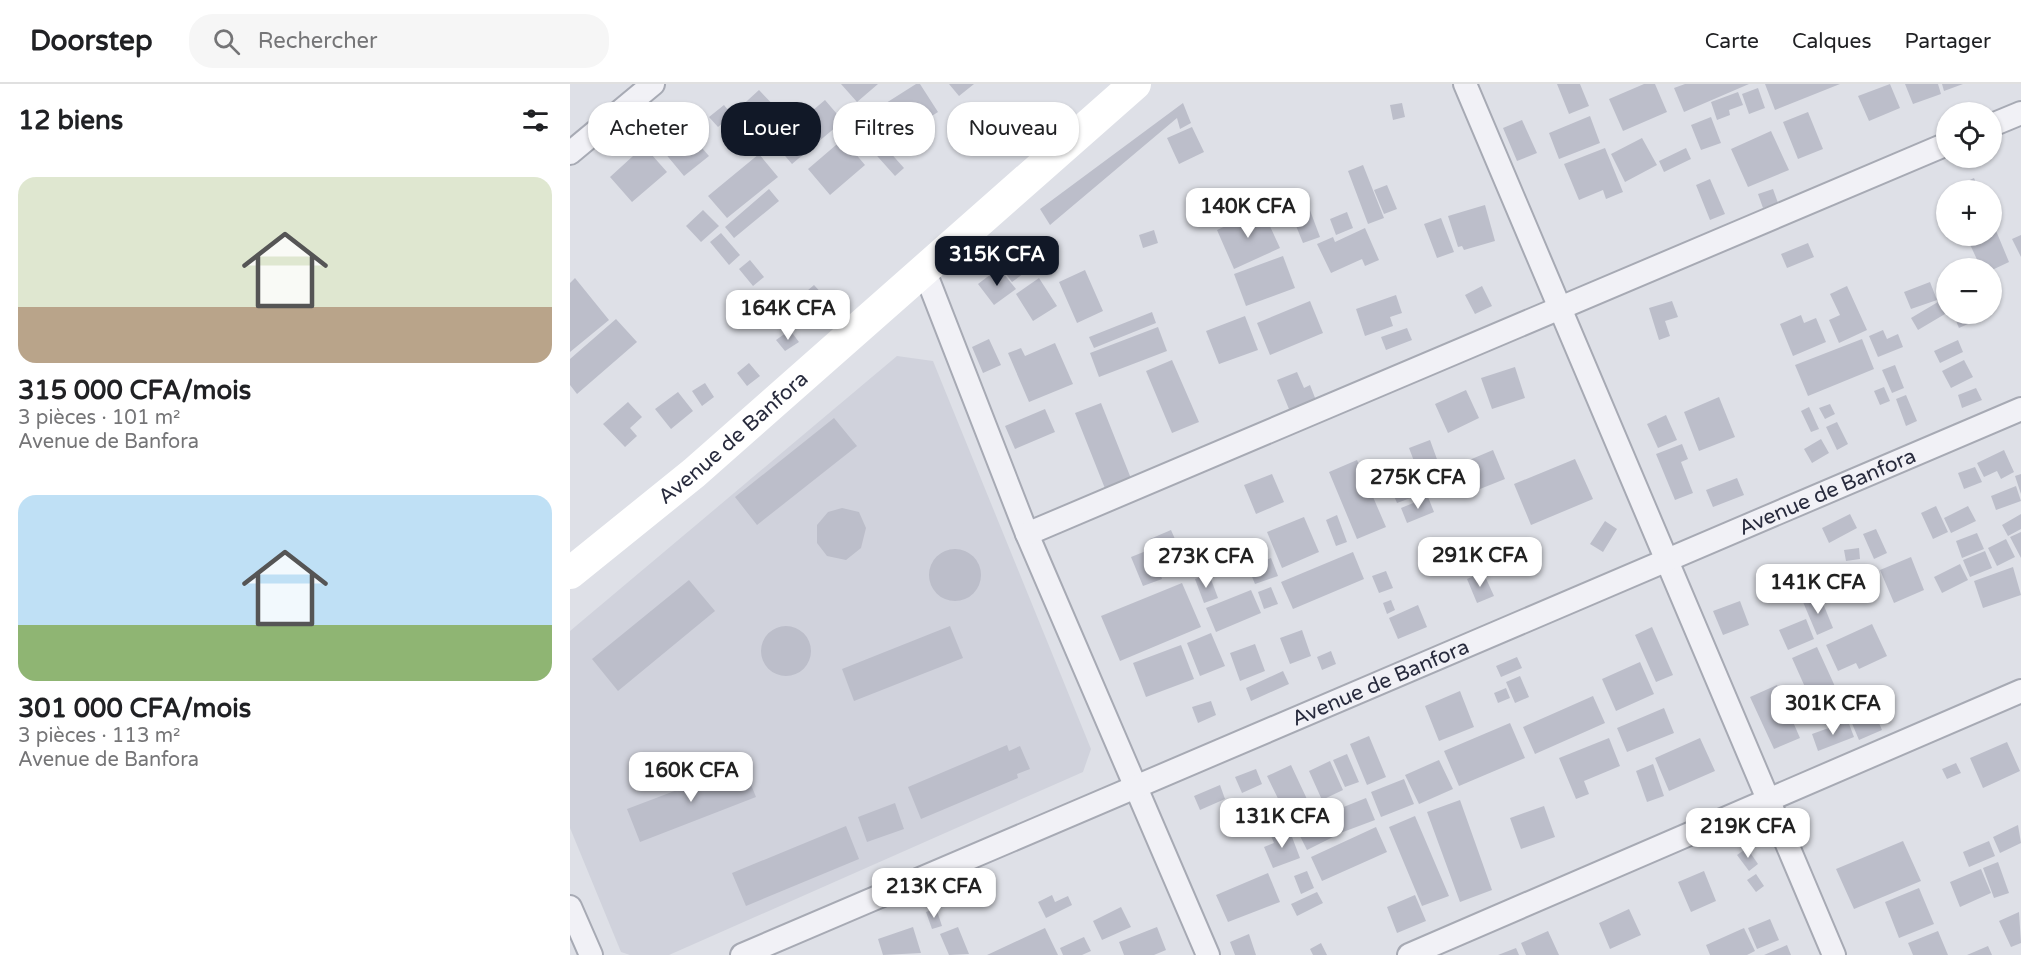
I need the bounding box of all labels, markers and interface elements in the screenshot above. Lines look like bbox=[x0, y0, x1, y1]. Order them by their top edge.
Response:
search box bbox=[189, 14, 609, 68]
text: Doorstep bbox=[30, 24, 153, 58]
icon: search bbox=[210, 25, 243, 58]
text: Rechercher bbox=[258, 28, 377, 54]
text: Carte bbox=[1705, 29, 1759, 54]
text: Calques bbox=[1792, 29, 1872, 54]
text: Partager bbox=[1905, 29, 1991, 54]
chip: Acheter bbox=[588, 102, 709, 156]
chip: Louer bbox=[721, 102, 821, 156]
chip: Filtres bbox=[833, 102, 935, 156]
chip: Nouveau bbox=[947, 102, 1079, 156]
map controls bbox=[1936, 102, 2002, 324]
button: locate bbox=[1936, 102, 2002, 168]
icon: filters bbox=[519, 104, 552, 137]
text: 12 biens bbox=[18, 105, 123, 136]
button: + bbox=[1936, 180, 2002, 246]
pin: 140K CFA bbox=[1186, 188, 1310, 239]
text: 140K CFA bbox=[1200, 195, 1296, 219]
icon: home bbox=[231, 216, 339, 324]
pin: 315K CFA bbox=[935, 236, 1059, 287]
text: 315K CFA bbox=[949, 243, 1045, 267]
button: − bbox=[1936, 258, 2002, 324]
pin: 164K CFA bbox=[726, 290, 850, 341]
text: 164K CFA bbox=[740, 297, 836, 321]
street label: Avenue de Banfora bbox=[653, 366, 813, 510]
text: 315 000 CFA/mois bbox=[18, 375, 251, 406]
text: 3 pièces · 101 m² bbox=[18, 406, 180, 430]
text: Avenue de Banfora bbox=[18, 430, 199, 454]
street label: Avenue de Banfora bbox=[1735, 443, 1920, 541]
pin: 275K CFA bbox=[1356, 459, 1480, 510]
text: 275K CFA bbox=[1370, 466, 1466, 490]
icon: home bbox=[231, 534, 339, 642]
pin: 291K CFA bbox=[1418, 537, 1542, 588]
pin: 273K CFA bbox=[1144, 538, 1268, 589]
text: 291K CFA bbox=[1432, 544, 1528, 568]
text: 273K CFA bbox=[1158, 545, 1254, 569]
pin: 141K CFA bbox=[1756, 564, 1880, 615]
text: 141K CFA bbox=[1770, 571, 1866, 595]
street label: Avenue de Banfora bbox=[1288, 634, 1473, 732]
pin: 301K CFA bbox=[1771, 685, 1895, 736]
text: 301K CFA bbox=[1785, 692, 1881, 716]
text: 301 000 CFA/mois bbox=[18, 693, 251, 724]
text: 3 pièces · 113 m² bbox=[18, 724, 180, 748]
text: Avenue de Banfora bbox=[18, 748, 199, 772]
pin: 160K CFA bbox=[629, 752, 753, 803]
text: 160K CFA bbox=[643, 759, 739, 783]
pin: 131K CFA bbox=[1220, 798, 1344, 849]
text: 131K CFA bbox=[1234, 805, 1330, 829]
pin: 219K CFA bbox=[1686, 808, 1810, 859]
text: 219K CFA bbox=[1700, 815, 1796, 839]
pin: 213K CFA bbox=[872, 868, 996, 919]
text: 213K CFA bbox=[886, 875, 982, 899]

